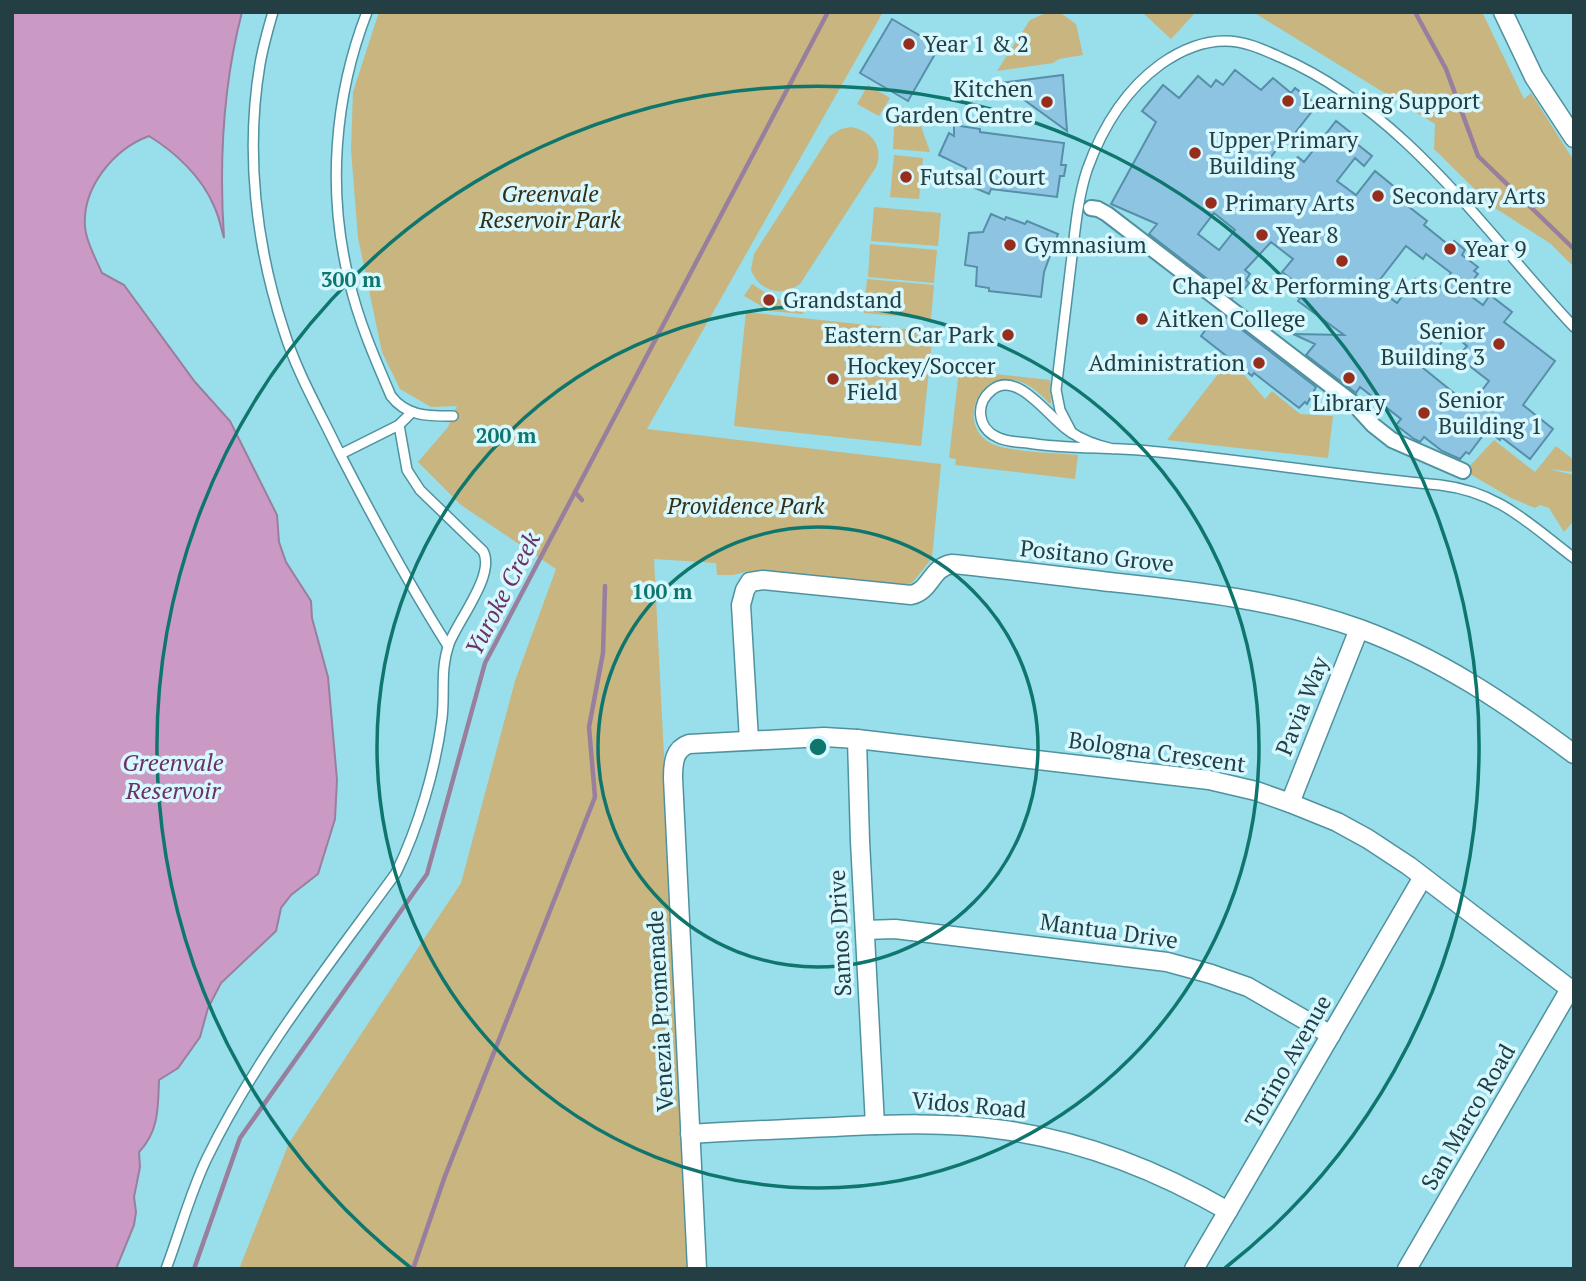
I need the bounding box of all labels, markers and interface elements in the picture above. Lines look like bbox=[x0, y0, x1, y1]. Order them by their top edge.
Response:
place label: Year 1 & 2 bbox=[923, 28, 1029, 59]
marker: Year 1 & 2 bbox=[901, 36, 917, 52]
place label: Kitchen Garden Centre bbox=[885, 73, 1033, 130]
place label: Learning Support bbox=[1302, 85, 1481, 116]
marker: Learning Support bbox=[1280, 93, 1296, 109]
marker: Kitchen Garden Centre bbox=[1039, 94, 1055, 110]
place label: Upper Primary Building bbox=[1209, 124, 1359, 181]
marker: Upper Primary Building bbox=[1187, 145, 1203, 161]
place label: Futsal Court bbox=[920, 161, 1046, 192]
marker: Futsal Court bbox=[898, 169, 914, 185]
park label: Greenvale Reservoir Park bbox=[478, 178, 622, 235]
place label: Secondary Arts bbox=[1392, 180, 1546, 211]
place label: Primary Arts bbox=[1225, 187, 1355, 218]
marker: Secondary Arts bbox=[1370, 188, 1386, 204]
marker: Primary Arts bbox=[1203, 195, 1219, 211]
place label: Year 8 bbox=[1276, 219, 1339, 250]
marker: Year 8 bbox=[1254, 227, 1270, 243]
place label: Gymnasium bbox=[1024, 229, 1147, 260]
place label: Year 9 bbox=[1464, 233, 1527, 264]
marker: Gymnasium bbox=[1002, 237, 1018, 253]
marker: Year 9 bbox=[1442, 241, 1458, 257]
marker: Chapel & Performing Arts Centre bbox=[1334, 253, 1350, 269]
text: 300 m bbox=[321, 265, 382, 293]
place label: Chapel & Performing Arts Centre bbox=[1172, 270, 1512, 301]
place label: Grandstand bbox=[783, 284, 902, 315]
marker: Grandstand bbox=[761, 292, 777, 308]
place label: Aitken College bbox=[1156, 303, 1306, 334]
marker: Aitken College bbox=[1134, 311, 1150, 327]
place label: Senior Building 3 bbox=[1381, 315, 1485, 372]
place label: Eastern Car Park bbox=[824, 319, 994, 350]
marker: Eastern Car Park bbox=[1000, 327, 1016, 343]
marker: Senior Building 3 bbox=[1491, 336, 1507, 352]
place label: Administration bbox=[1088, 347, 1245, 378]
place label: Hockey/Soccer Field bbox=[847, 350, 996, 407]
marker: Administration bbox=[1251, 355, 1267, 371]
marker: Library bbox=[1341, 370, 1357, 386]
marker: Hockey/Soccer Field bbox=[825, 371, 841, 387]
place label: Senior Building 1 bbox=[1438, 384, 1543, 441]
place label: Library bbox=[1312, 387, 1386, 418]
marker: Senior Building 1 bbox=[1416, 405, 1432, 421]
text: 200 m bbox=[476, 421, 537, 449]
park label: Providence Park bbox=[666, 490, 826, 521]
water label: Yuroke Creek bbox=[457, 526, 547, 661]
street label: Positano Grove bbox=[1019, 532, 1176, 579]
text: 100 m bbox=[632, 577, 693, 605]
street label: Pavia Way bbox=[1268, 651, 1336, 760]
street label: Bologna Crescent bbox=[1066, 724, 1248, 779]
centre of rings bbox=[806, 735, 830, 759]
water label: Greenvale Reservoir bbox=[122, 746, 224, 806]
street label: Samos Drive bbox=[821, 869, 858, 997]
street label: Mantua Drive bbox=[1038, 905, 1180, 956]
street label: Venezia Promenade bbox=[639, 909, 680, 1113]
street label: Torino Avenue bbox=[1237, 989, 1338, 1133]
street label: San Marco Road bbox=[1413, 1038, 1522, 1195]
street label: Vidos Road bbox=[910, 1084, 1028, 1125]

